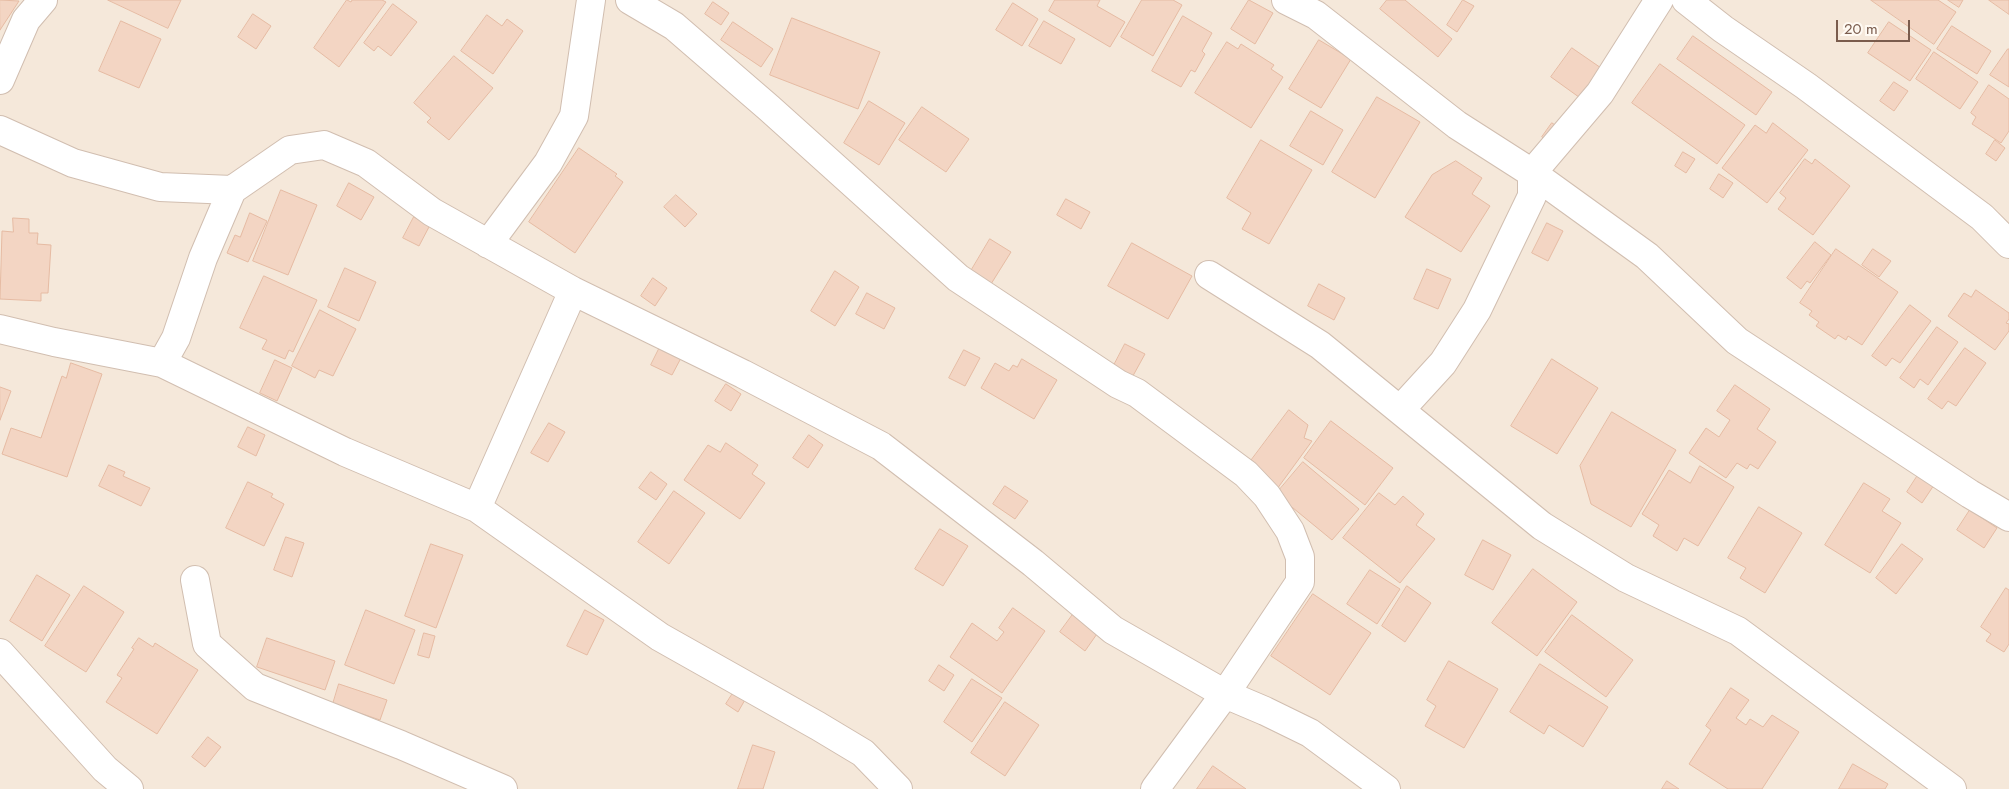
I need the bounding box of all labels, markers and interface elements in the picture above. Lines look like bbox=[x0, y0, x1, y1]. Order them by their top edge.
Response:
scale bar bbox=[1839, 10, 1913, 42]
text: 20 m bbox=[1844, 18, 1878, 40]

